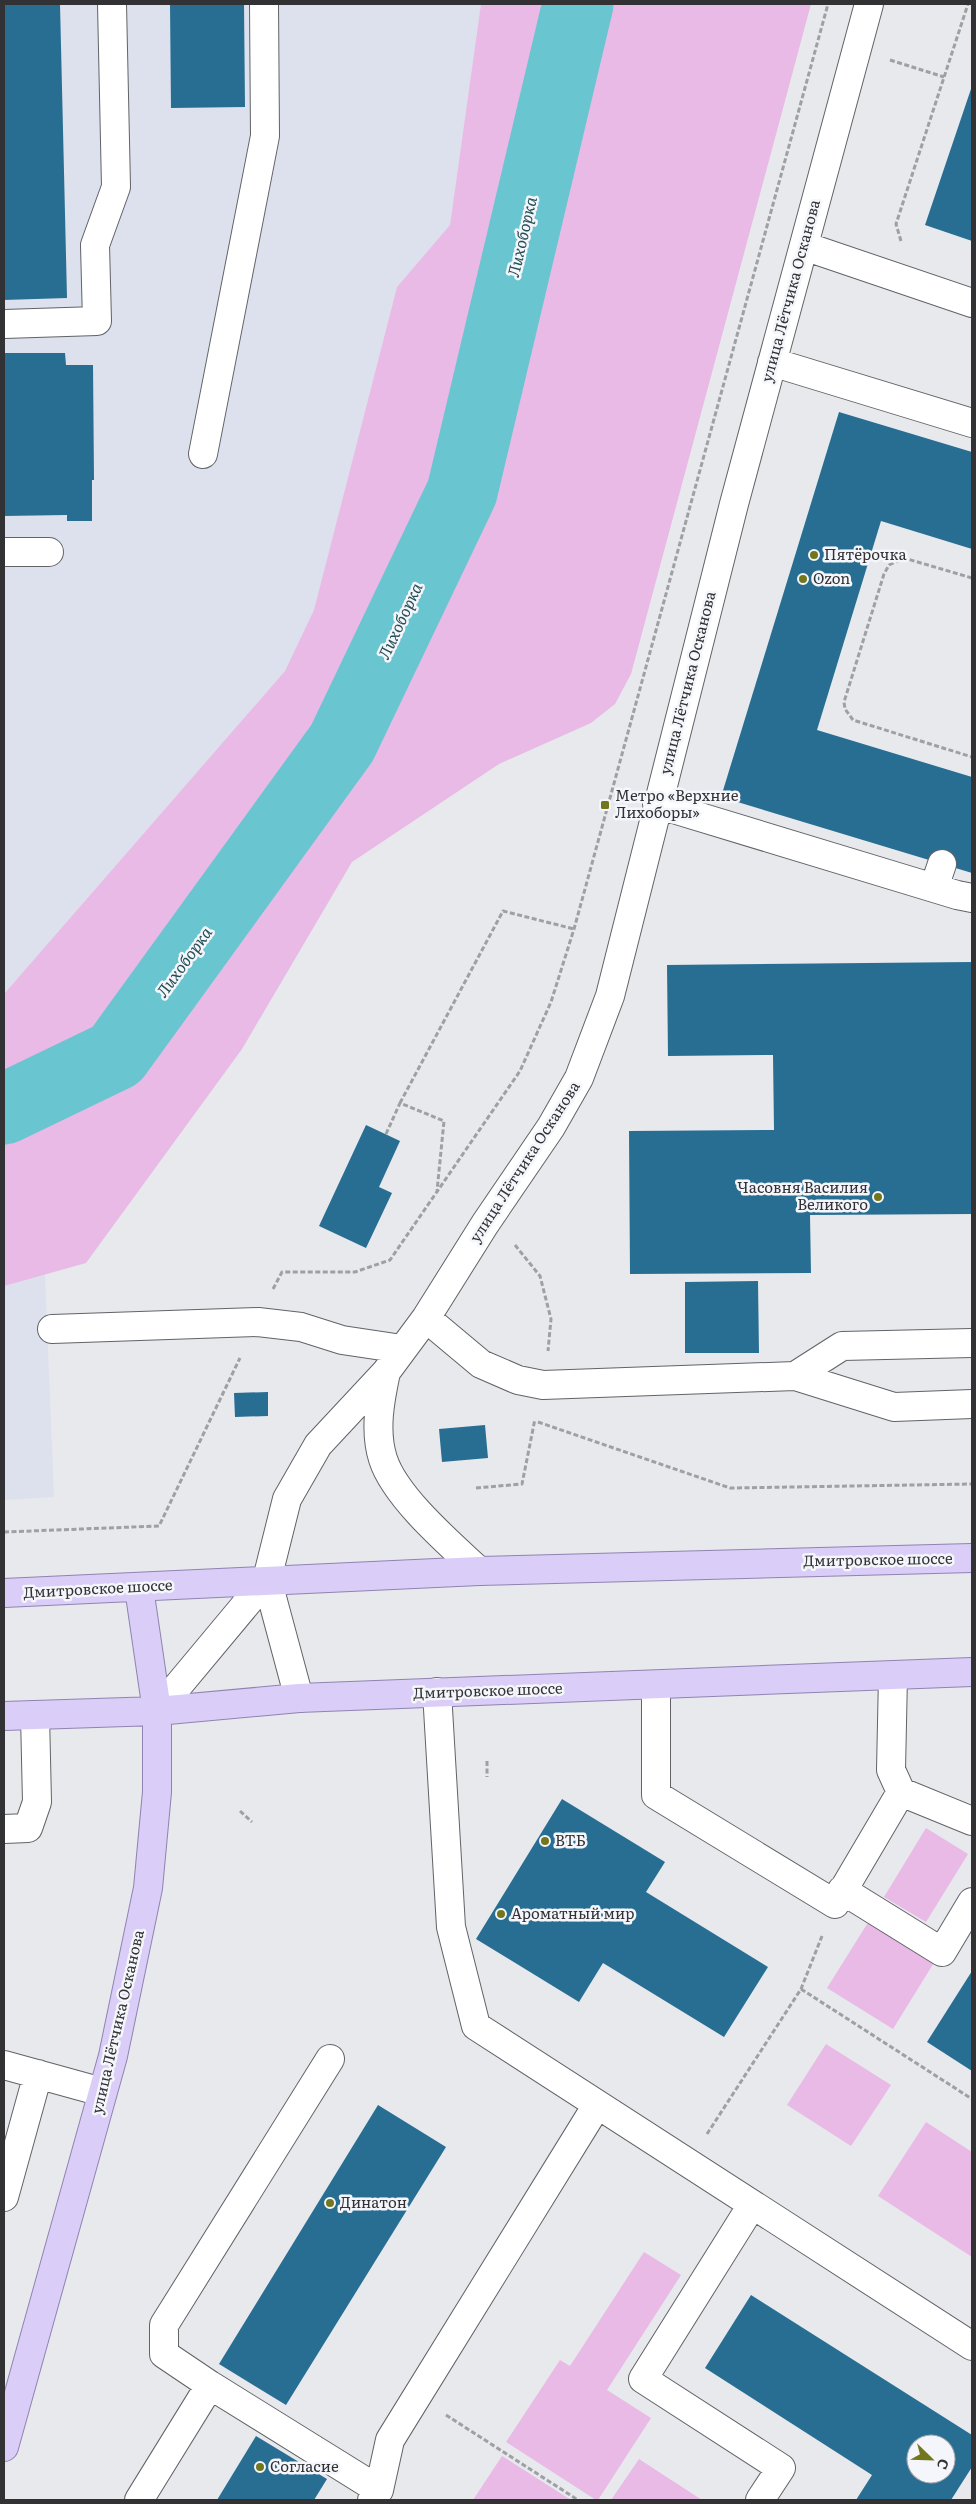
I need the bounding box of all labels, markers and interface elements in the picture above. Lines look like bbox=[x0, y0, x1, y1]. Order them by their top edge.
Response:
water label: Лихоборка bbox=[500, 193, 542, 279]
street label: улица Лётчика Осканова bbox=[754, 196, 825, 384]
place label: Пятёрочка bbox=[824, 542, 908, 565]
marker: Пятёрочка bbox=[808, 549, 820, 561]
place label: Ozon bbox=[813, 566, 850, 589]
marker: Ozon bbox=[797, 573, 809, 585]
water label: Лихоборка bbox=[371, 578, 428, 663]
street label: улица Лётчика Осканова bbox=[653, 588, 721, 777]
place label: Метро «Верхние Лихоборы» bbox=[615, 783, 739, 823]
marker: Метро «Верхние Лихоборы» bbox=[599, 799, 611, 811]
water label: Лихоборка bbox=[149, 920, 218, 1002]
street label: улица Лётчика Осканова bbox=[463, 1075, 585, 1246]
place label: Часовня Василия Великого bbox=[737, 1175, 868, 1215]
marker: Часовня Василия Великого bbox=[872, 1191, 884, 1203]
street label: Дмитровское шоссе bbox=[803, 1546, 953, 1571]
street label: Дмитровское шоссе bbox=[23, 1572, 173, 1603]
street label: Дмитровское шоссе bbox=[413, 1675, 563, 1704]
place label: ВТБ bbox=[555, 1828, 586, 1851]
marker: ВТБ bbox=[539, 1835, 551, 1847]
place label: Ароматный мир bbox=[511, 1901, 635, 1924]
marker: Ароматный мир bbox=[495, 1908, 507, 1920]
street label: улица Лётчика Осканова bbox=[84, 1926, 149, 2116]
place label: Динатон bbox=[340, 2190, 407, 2213]
marker: Динатон bbox=[324, 2197, 336, 2209]
north arrow bbox=[906, 2434, 956, 2484]
place label: Согласие bbox=[270, 2454, 339, 2477]
text: С bbox=[933, 2456, 955, 2473]
marker: Согласие bbox=[254, 2461, 266, 2473]

